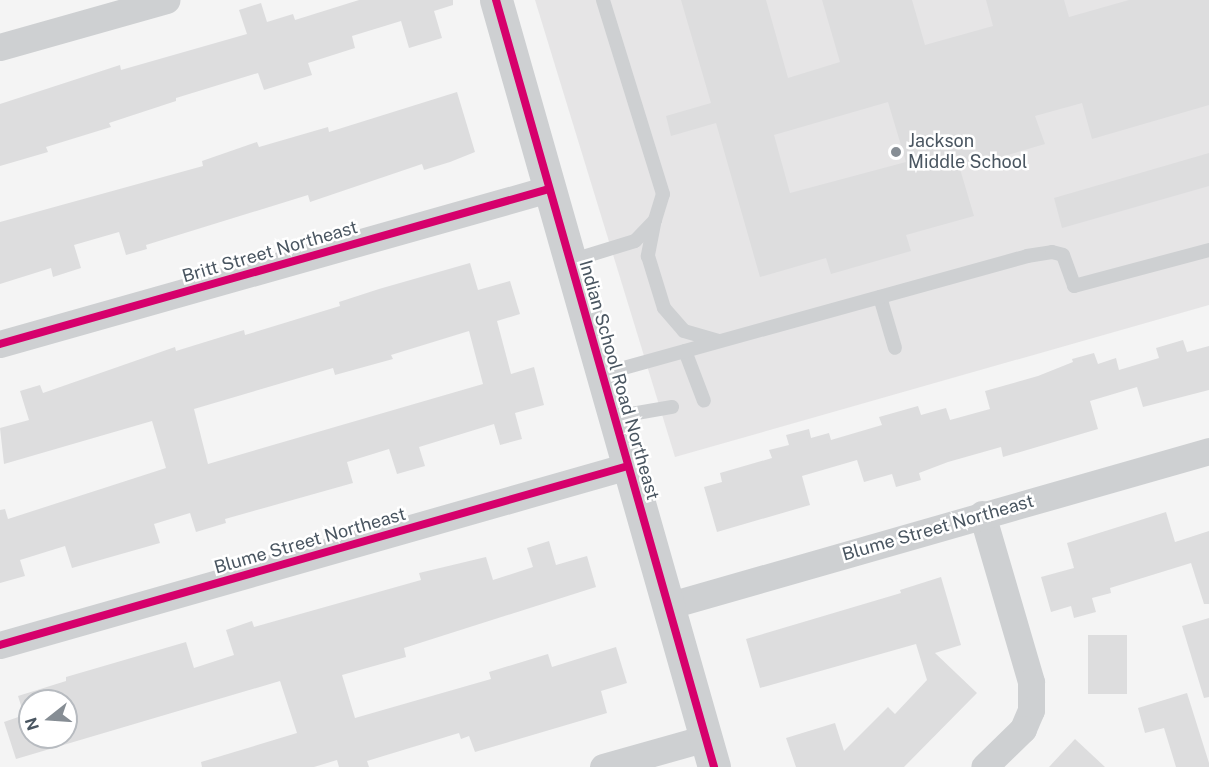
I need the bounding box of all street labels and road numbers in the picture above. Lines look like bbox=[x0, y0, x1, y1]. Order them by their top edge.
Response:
street label: Britt Street Northeast bbox=[180, 217, 360, 287]
street label: Indian School Road Northeast bbox=[574, 258, 664, 502]
street label: Blume Street Northeast bbox=[840, 490, 1036, 566]
street label: Blume Street Northeast bbox=[212, 503, 408, 579]

